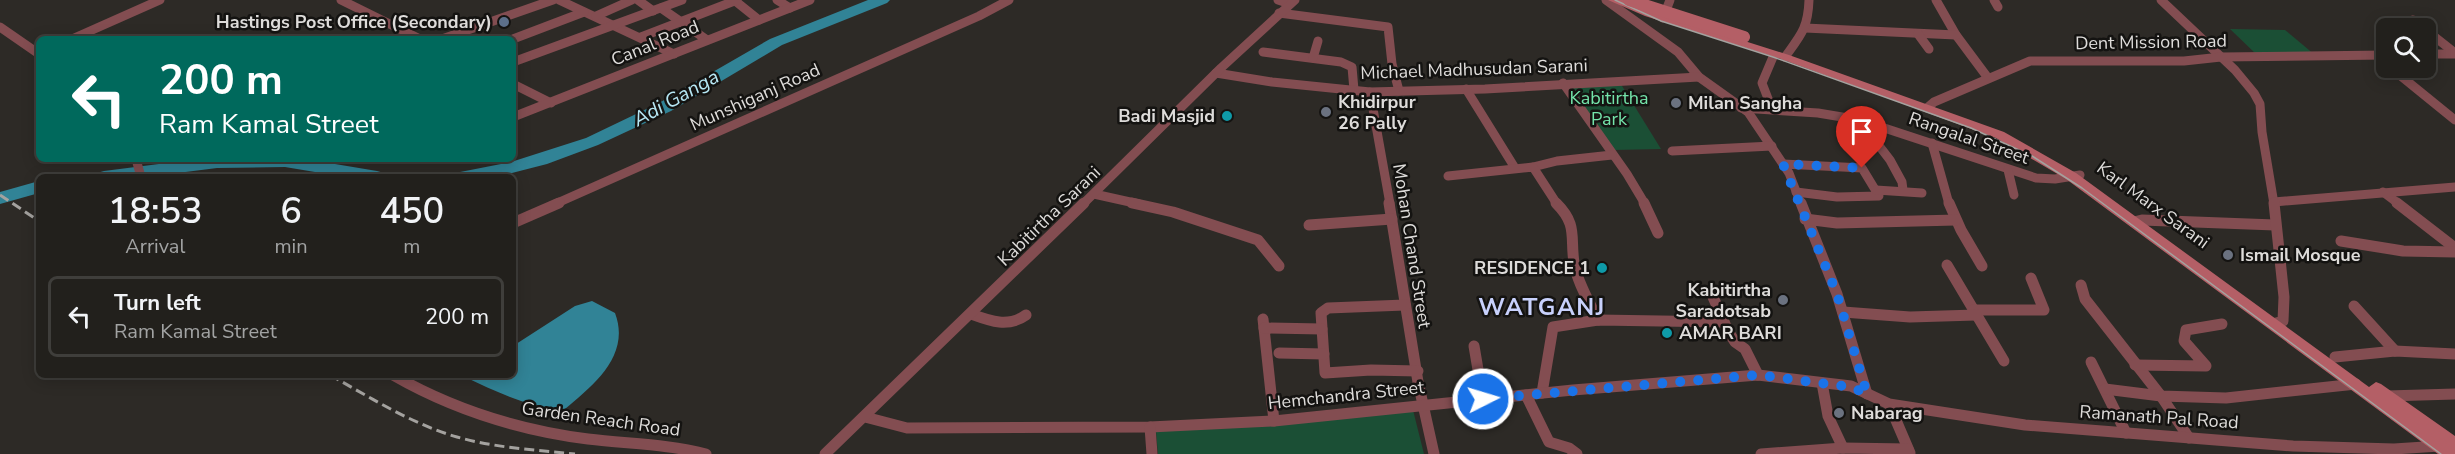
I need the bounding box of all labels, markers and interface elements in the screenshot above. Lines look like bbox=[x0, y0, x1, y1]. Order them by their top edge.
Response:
place label: Hastings Post Office (Secondary) bbox=[216, 10, 492, 34]
street label: Canal Road bbox=[607, 14, 703, 72]
marker: Hastings Post Office (Secondary) bbox=[497, 15, 511, 29]
map controls bbox=[2376, 18, 2436, 78]
button: search bbox=[2376, 18, 2436, 78]
street label: Dent Mission Road bbox=[2075, 29, 2227, 55]
text: 200 m bbox=[159, 52, 283, 109]
street label: Michael Madhusudan Sarani bbox=[1360, 53, 1588, 85]
street label: Munshiganj Road bbox=[686, 58, 824, 136]
icon: left bbox=[60, 60, 138, 138]
water label: Adi Ganga bbox=[627, 63, 724, 133]
park label: Kabitirtha Park bbox=[1570, 86, 1648, 131]
place label: Khidirpur 26 Pally bbox=[1338, 90, 1416, 135]
place label: Milan Sangha bbox=[1688, 91, 1802, 115]
marker: Milan Sangha bbox=[1669, 96, 1683, 110]
place label: Badi Masjid bbox=[1118, 104, 1215, 128]
marker: Khidirpur 26 Pally bbox=[1319, 105, 1333, 119]
text: Ram Kamal Street bbox=[159, 106, 379, 143]
pin bbox=[1836, 106, 1887, 168]
street label: Rangalal Street bbox=[1906, 106, 2033, 170]
marker: Badi Masjid bbox=[1220, 109, 1234, 123]
icon: arrive bbox=[1845, 115, 1878, 148]
street label: Karl Marx Sarani bbox=[2092, 156, 2214, 254]
street label: Kabitirtha Sarani bbox=[992, 161, 1106, 271]
street label: Mohan Chand Street bbox=[1387, 162, 1437, 331]
text: 18:53 bbox=[108, 187, 203, 236]
text: 6 bbox=[280, 187, 302, 236]
text: 450 bbox=[379, 187, 444, 236]
text: Arrival bbox=[125, 233, 185, 260]
text: min bbox=[275, 233, 308, 260]
text: m bbox=[403, 233, 420, 260]
place label: Ismail Mosque bbox=[2240, 243, 2361, 267]
marker: Ismail Mosque bbox=[2221, 248, 2235, 262]
place label: RESIDENCE 1 bbox=[1474, 256, 1590, 280]
marker: RESIDENCE 1 bbox=[1595, 261, 1609, 275]
place label: Kabitirtha Saradotsab bbox=[1676, 278, 1771, 323]
text: Turn left bbox=[114, 288, 201, 318]
district label: WATGANJ bbox=[1478, 291, 1606, 323]
marker: Kabitirtha Saradotsab bbox=[1776, 293, 1790, 307]
icon: left bbox=[63, 300, 96, 333]
text: 200 m bbox=[425, 302, 489, 332]
text: Ram Kamal Street bbox=[114, 318, 277, 345]
place label: AMAR BARI bbox=[1679, 321, 1782, 345]
marker: AMAR BARI bbox=[1660, 326, 1674, 340]
position arrow bbox=[1451, 367, 1515, 431]
street label: Hemchandra Street bbox=[1267, 375, 1426, 415]
street label: Garden Reach Road bbox=[520, 396, 682, 442]
street label: Ramanath Pal Road bbox=[2078, 399, 2240, 435]
place label: Nabarag bbox=[1851, 401, 1923, 425]
marker: Nabarag bbox=[1832, 406, 1846, 420]

